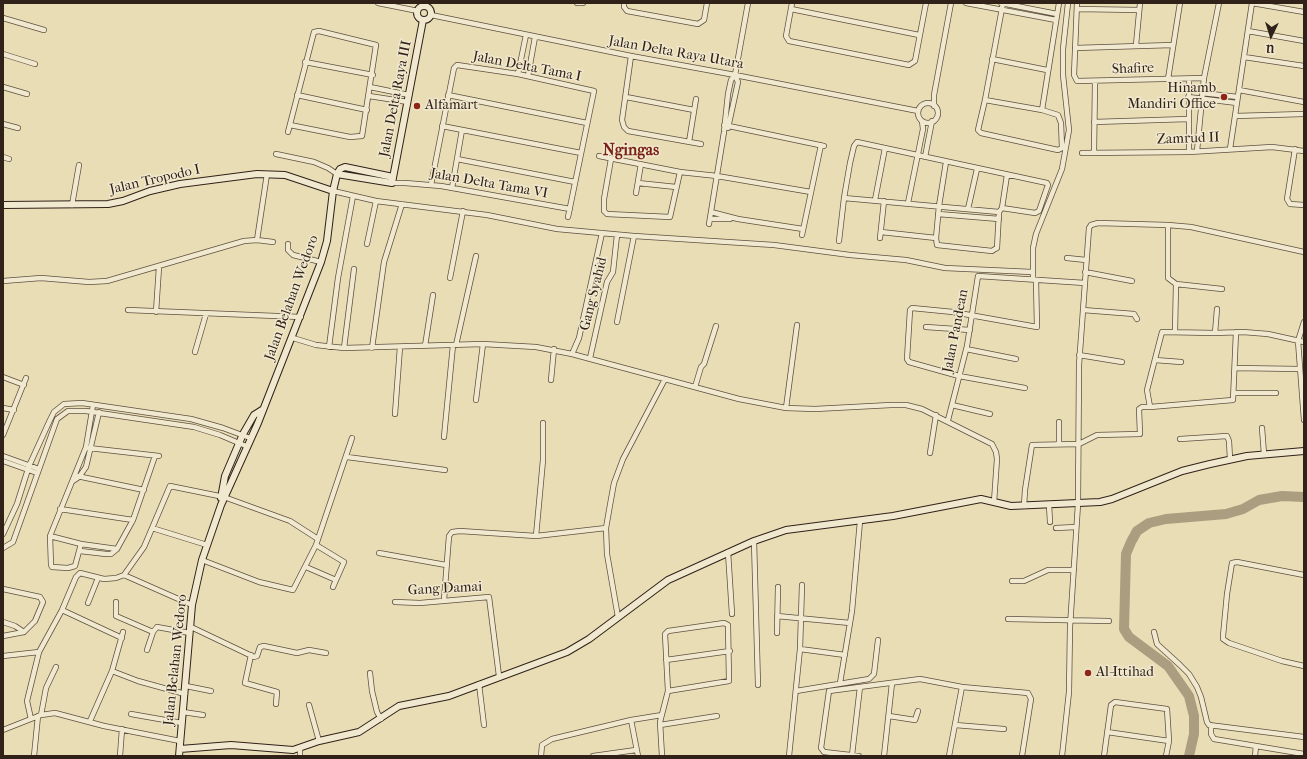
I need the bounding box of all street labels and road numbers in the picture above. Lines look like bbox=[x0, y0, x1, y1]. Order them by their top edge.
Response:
street label: Jalan Delta Raya Utara bbox=[607, 33, 745, 73]
street label: Jalan Delta Raya III bbox=[376, 39, 416, 159]
street label: Jalan Delta Tama I bbox=[471, 48, 583, 86]
street label: Shafire bbox=[1112, 60, 1154, 78]
street label: Zamrud II bbox=[1156, 130, 1220, 148]
street label: Jalan Tropodo I bbox=[108, 161, 202, 199]
street label: Jalan Delta Tama VI bbox=[429, 165, 549, 203]
street label: Jalan Belahan Wedoro bbox=[262, 233, 322, 363]
street label: Gang Syahid bbox=[577, 255, 611, 333]
street label: Jalan Pandean bbox=[940, 288, 972, 374]
street label: Gang Damai bbox=[407, 579, 483, 599]
street label: Jalan Belahan Wedoro bbox=[161, 593, 191, 727]

